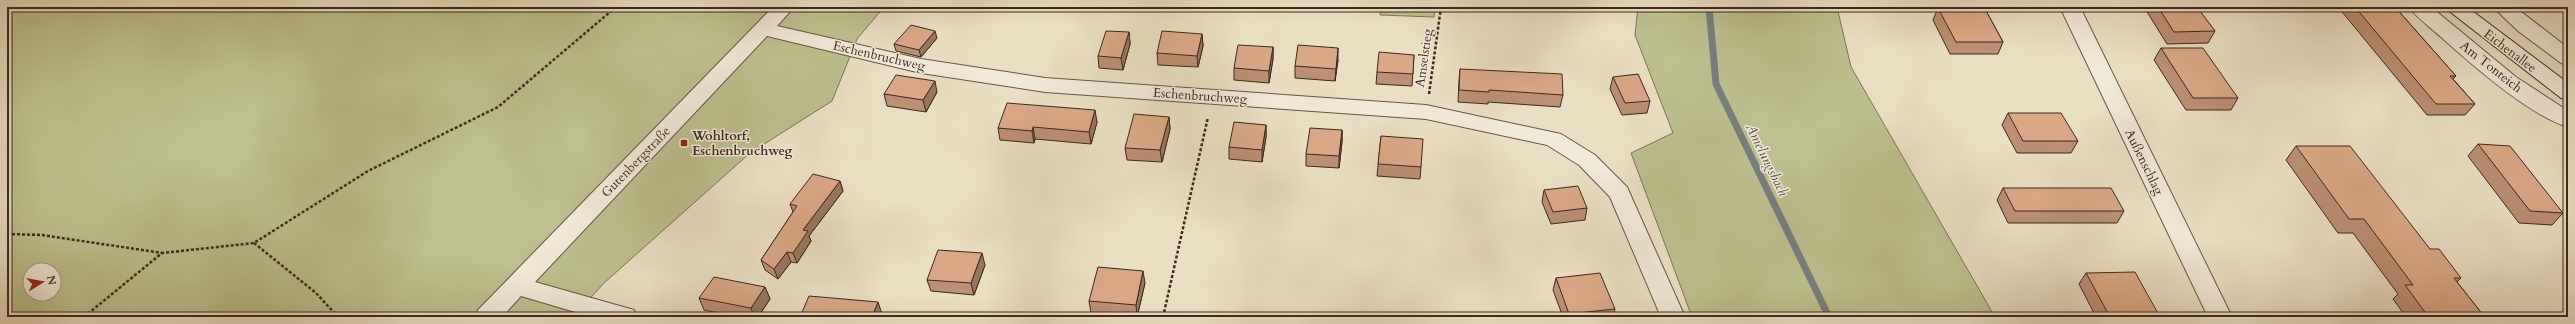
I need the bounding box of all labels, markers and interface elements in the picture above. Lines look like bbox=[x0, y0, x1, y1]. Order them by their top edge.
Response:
street label: Eichenallee bbox=[2480, 25, 2540, 77]
street label: Amselstieg bbox=[1411, 27, 1437, 89]
street label: Eschenbruchweg bbox=[831, 37, 928, 76]
street label: Am Tonteich bbox=[2456, 37, 2526, 97]
street label: Eschenbruchweg bbox=[1152, 84, 1248, 108]
water label: Amelungsbach bbox=[1741, 120, 1793, 200]
street label: Gutenbergstraße bbox=[598, 123, 675, 201]
street label: Außenschlag bbox=[2120, 126, 2168, 199]
place label: Wohltorf, Eschenbruchweg bbox=[691, 127, 793, 160]
marker: Wohltorf, Eschenbruchweg bbox=[679, 138, 689, 148]
north arrow bbox=[22, 262, 62, 302]
text: N bbox=[43, 274, 60, 287]

